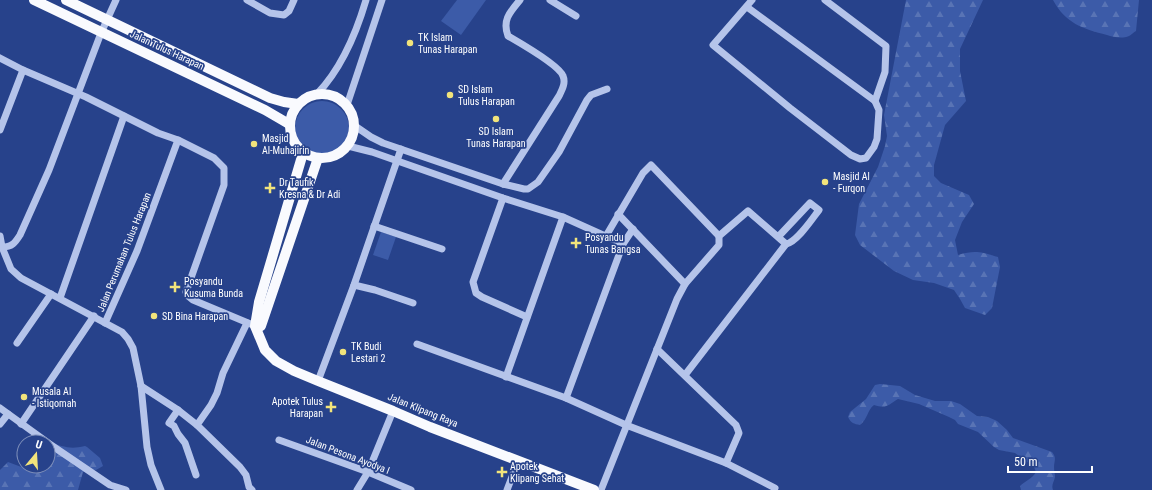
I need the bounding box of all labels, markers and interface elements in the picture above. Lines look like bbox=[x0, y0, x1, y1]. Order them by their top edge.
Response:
street label: Jalan Tulus Harapan bbox=[128, 28, 206, 72]
place label: TK Islam Tunas Harapan bbox=[418, 32, 477, 55]
marker: TK Islam Tunas Harapan bbox=[405, 38, 415, 48]
place label: SD Islam Tulus Harapan bbox=[458, 84, 515, 107]
marker: SD Islam Tulus Harapan bbox=[445, 90, 455, 100]
marker: SD Islam Tunas Harapan bbox=[491, 114, 501, 124]
place label: SD Islam Tunas Harapan bbox=[466, 126, 526, 149]
place label: Masjid Al-Muhajirin bbox=[262, 133, 309, 156]
marker: Masjid Al-Muhajirin bbox=[249, 139, 259, 149]
place label: Masjid Al - Furqon bbox=[833, 171, 870, 194]
place label: Dr Taufik Kresna & Dr Adi bbox=[279, 177, 340, 200]
marker: Masjid Al - Furqon bbox=[820, 177, 830, 187]
marker: Dr Taufik Kresna & Dr Adi bbox=[264, 182, 276, 194]
street label: Jalan Perumahan Tulus Harapan bbox=[95, 191, 153, 313]
place label: Posyandu Tunas Bangsa bbox=[585, 232, 641, 255]
marker: Posyandu Tunas Bangsa bbox=[570, 237, 582, 249]
place label: Posyandu Kusuma Bunda bbox=[184, 276, 243, 299]
marker: Posyandu Kusuma Bunda bbox=[169, 281, 181, 293]
marker: SD Bina Harapan bbox=[149, 311, 159, 321]
place label: SD Bina Harapan bbox=[162, 311, 228, 322]
place label: TK Budi Lestari 2 bbox=[351, 341, 385, 364]
marker: TK Budi Lestari 2 bbox=[338, 347, 348, 357]
place label: Musala Al - Istiqomah bbox=[32, 386, 76, 409]
street label: Jalan Klipang Raya bbox=[386, 391, 460, 429]
marker: Musala Al - Istiqomah bbox=[19, 392, 29, 402]
place label: Apotek Tulus Harapan bbox=[272, 396, 323, 419]
marker: Apotek Tulus Harapan bbox=[326, 402, 336, 412]
north arrow bbox=[16, 434, 56, 474]
street label: Jalan Pesona Ayodya I bbox=[305, 434, 391, 476]
text: U bbox=[34, 438, 44, 452]
scale bar bbox=[1008, 448, 1092, 474]
text: 50 m bbox=[1014, 455, 1038, 469]
place label: Apotek Klipang Sehat bbox=[510, 461, 564, 484]
marker: Apotek Klipang Sehat bbox=[497, 467, 507, 477]

